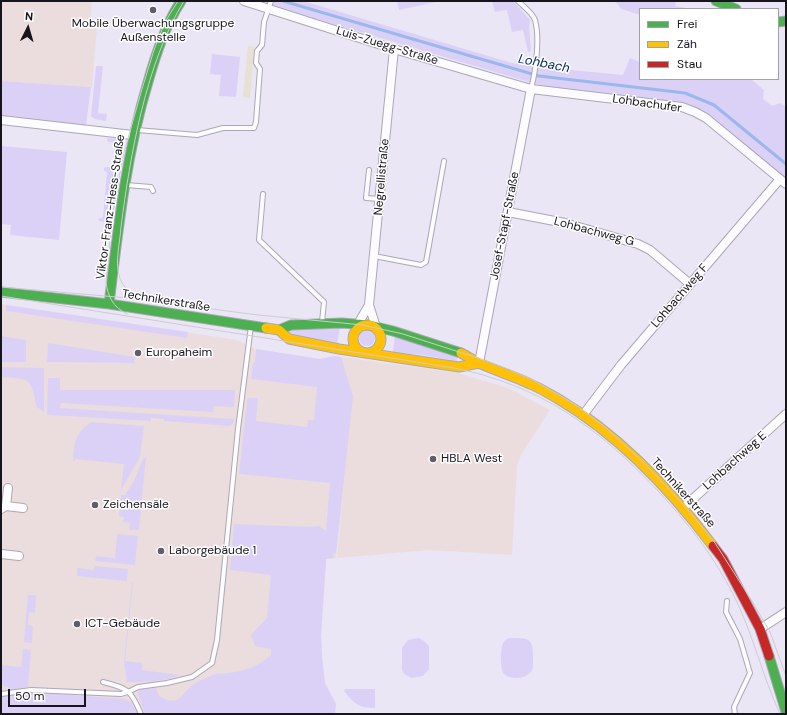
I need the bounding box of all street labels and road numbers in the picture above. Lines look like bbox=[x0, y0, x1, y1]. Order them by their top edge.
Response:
street label: Luis-Zuegg-Straße bbox=[334, 24, 440, 68]
street label: Lohbachufer bbox=[611, 92, 683, 116]
street label: Viktor-Franz-Hess-Straße bbox=[94, 133, 128, 281]
street label: Negrellistraße bbox=[371, 138, 393, 216]
street label: Josef-Stapf-Straße bbox=[487, 171, 523, 281]
street label: Lohbachweg G bbox=[552, 214, 636, 250]
street label: Lohbachweg F bbox=[648, 261, 712, 331]
street label: Technikerstraße bbox=[121, 287, 211, 315]
street label: Lohbachweg E bbox=[700, 429, 770, 493]
street label: Technikerstraße bbox=[648, 455, 718, 531]

